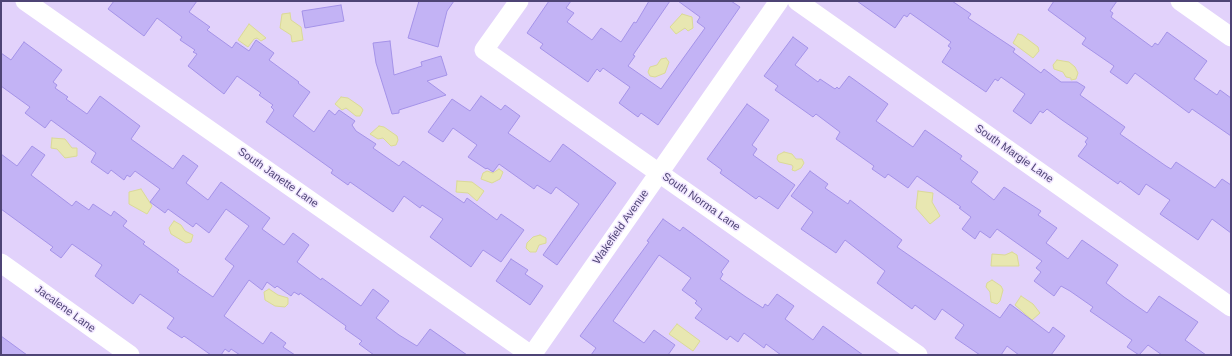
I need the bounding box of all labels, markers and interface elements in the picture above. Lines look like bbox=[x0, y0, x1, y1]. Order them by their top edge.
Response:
street label: South Margie Lane bbox=[972, 122, 1056, 186]
street label: South Janette Lane bbox=[235, 145, 321, 211]
street label: South Norma Lane bbox=[659, 170, 743, 234]
street label: Wakefield Avenue bbox=[590, 187, 652, 267]
street label: Jacalene Lane bbox=[32, 283, 98, 335]

